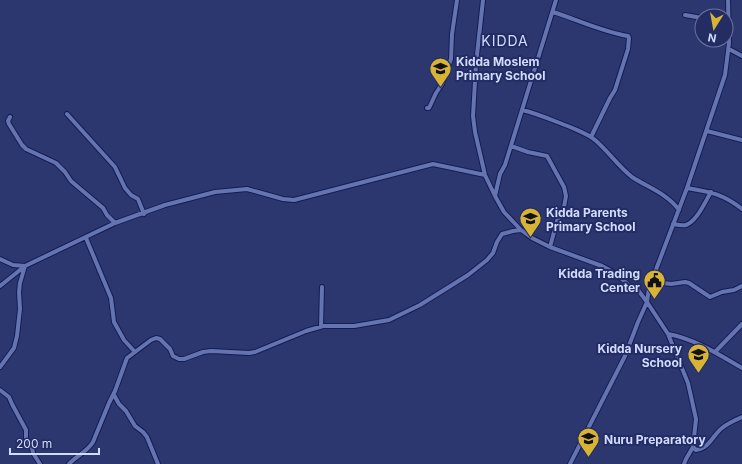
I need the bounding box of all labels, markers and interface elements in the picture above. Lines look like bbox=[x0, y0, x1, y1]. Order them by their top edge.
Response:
north arrow bbox=[694, 8, 734, 48]
text: N bbox=[707, 30, 718, 45]
district label: KIDDA bbox=[481, 32, 529, 49]
place label: Kidda Moslem Primary School bbox=[456, 54, 545, 83]
school or university icon: Kidda Moslem Primary School bbox=[428, 55, 454, 88]
place label: Kidda Parents Primary School bbox=[546, 205, 635, 234]
school or university icon: Kidda Parents Primary School bbox=[518, 206, 544, 239]
place label: Kidda Trading Center bbox=[558, 266, 640, 295]
public building icon: Kidda Trading Center bbox=[642, 267, 668, 300]
place label: Kidda Nursery School bbox=[597, 341, 683, 370]
school or university icon: Kidda Nursery School bbox=[685, 342, 711, 375]
school or university icon: Nuru Preparatory bbox=[576, 426, 602, 459]
scale bar bbox=[10, 430, 99, 456]
place label: Nuru Preparatory bbox=[604, 432, 706, 447]
text: 200 m bbox=[16, 436, 52, 451]

